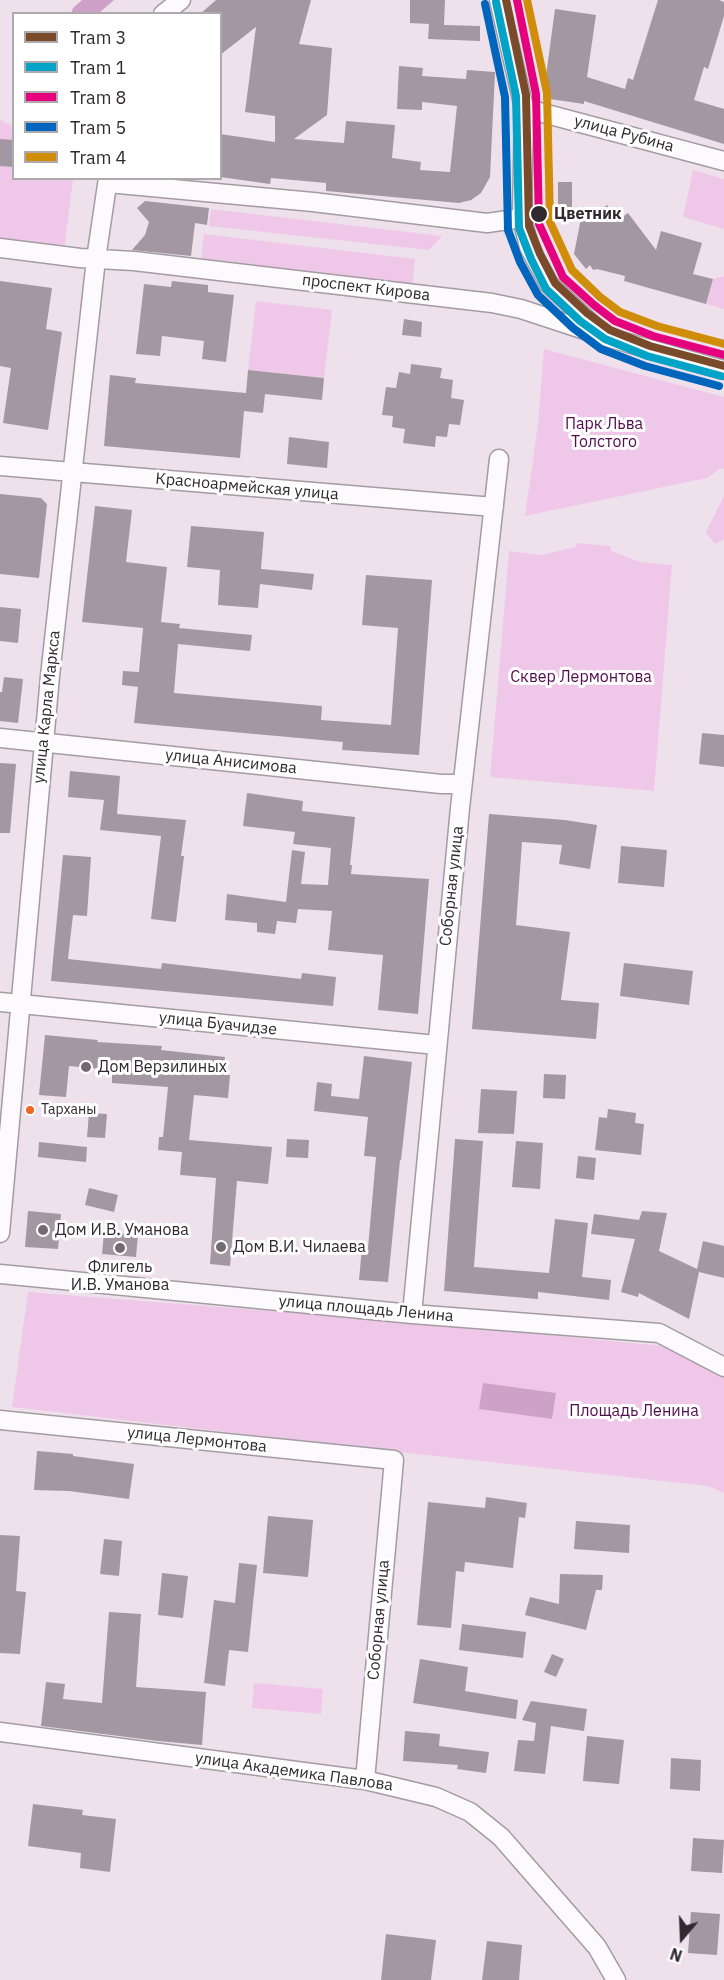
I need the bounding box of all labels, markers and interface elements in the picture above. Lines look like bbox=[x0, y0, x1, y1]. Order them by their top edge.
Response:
legend bbox=[12, 12, 222, 180]
text: Tram 3 bbox=[70, 26, 126, 49]
text: Tram 1 bbox=[70, 56, 126, 79]
text: Tram 8 bbox=[70, 86, 126, 109]
street label: улица Рубина bbox=[572, 111, 676, 157]
text: Tram 5 bbox=[70, 116, 126, 139]
text: Tram 4 bbox=[70, 146, 126, 169]
marker: Цветник bbox=[529, 204, 549, 224]
place label: Цветник bbox=[554, 204, 621, 224]
street label: проспект Кирова bbox=[301, 271, 431, 305]
park label: Парк Льва Толстого bbox=[565, 414, 643, 452]
street label: Красноармейская улица bbox=[155, 469, 339, 505]
street label: улица Карла Маркса bbox=[29, 630, 65, 784]
park label: Сквер Лермонтова bbox=[510, 667, 652, 687]
street label: улица Анисимова bbox=[164, 746, 298, 778]
street label: Соборная улица bbox=[436, 825, 468, 947]
street label: улица Буачидзе bbox=[158, 1008, 278, 1040]
place label: Дом Верзилиных bbox=[98, 1057, 227, 1077]
marker: Дом Верзилиных bbox=[79, 1060, 93, 1074]
place label: Тарханы bbox=[41, 1102, 96, 1118]
marker: Тарханы bbox=[24, 1104, 36, 1116]
place label: Дом И.В. Уманова bbox=[55, 1220, 189, 1240]
marker: Дом И.В. Уманова bbox=[36, 1223, 50, 1237]
place label: Дом В.И. Чилаева bbox=[233, 1237, 366, 1257]
marker: Дом В.И. Чилаева bbox=[214, 1240, 228, 1254]
marker: Флигель И.В. Уманова bbox=[113, 1241, 127, 1255]
place label: Флигель И.В. Уманова bbox=[71, 1257, 169, 1295]
street label: улица площадь Ленина bbox=[278, 1292, 454, 1326]
park label: Площадь Ленина bbox=[569, 1401, 699, 1421]
street label: улица Лермонтова bbox=[126, 1423, 268, 1457]
street label: Соборная улица bbox=[364, 1559, 394, 1681]
street label: улица Академика Павлова bbox=[194, 1749, 394, 1795]
north arrow bbox=[652, 1908, 712, 1968]
text: N bbox=[667, 1944, 685, 1966]

